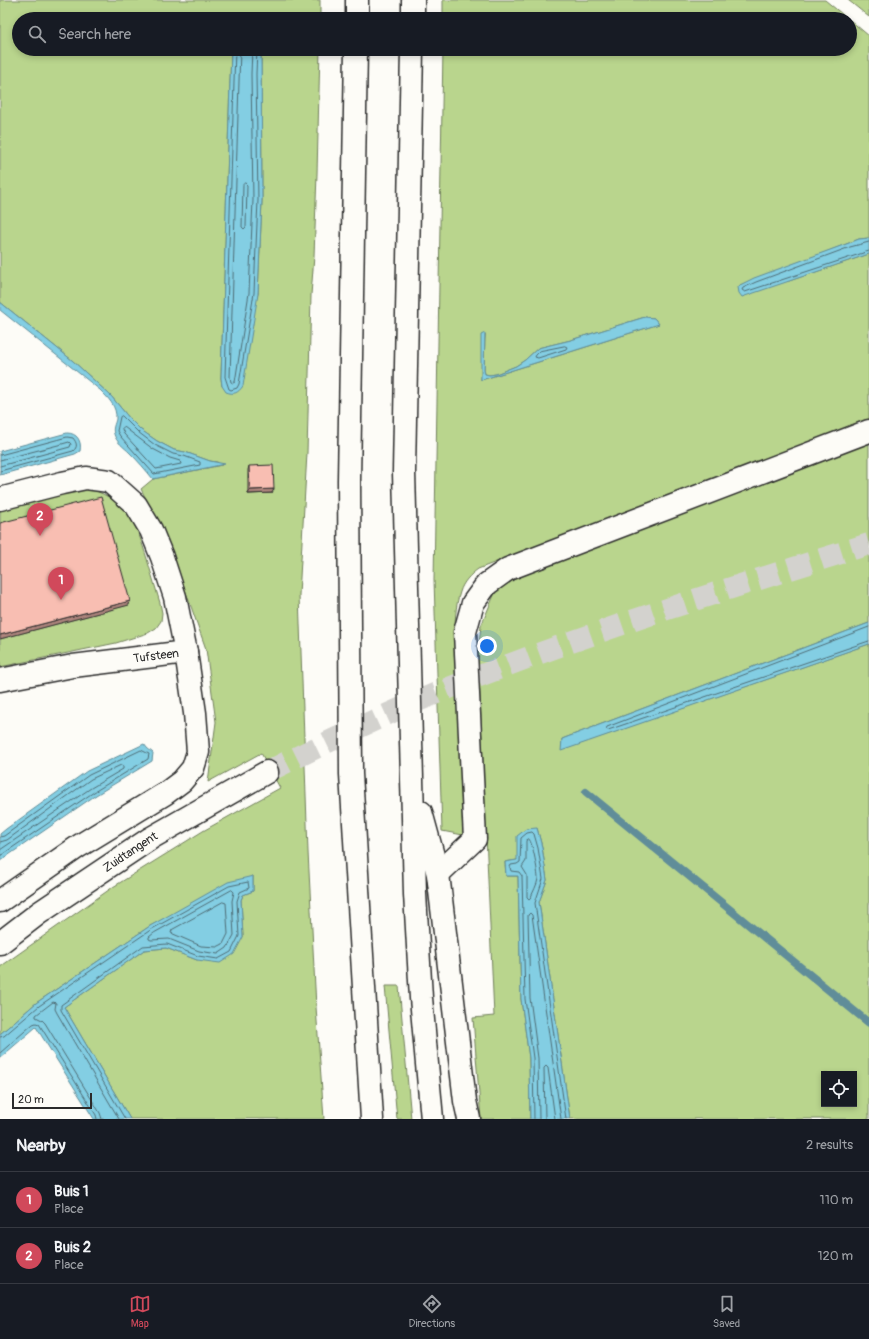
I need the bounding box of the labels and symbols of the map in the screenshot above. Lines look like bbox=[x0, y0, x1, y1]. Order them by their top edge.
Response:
pin: 2 bbox=[27, 503, 53, 536]
pin: 1 bbox=[48, 567, 74, 600]
your location bbox=[477, 636, 497, 656]
street label: Tufsteen bbox=[132, 645, 180, 666]
street label: Zuidtangent bbox=[100, 828, 160, 876]
scale bar bbox=[12, 1091, 92, 1110]

